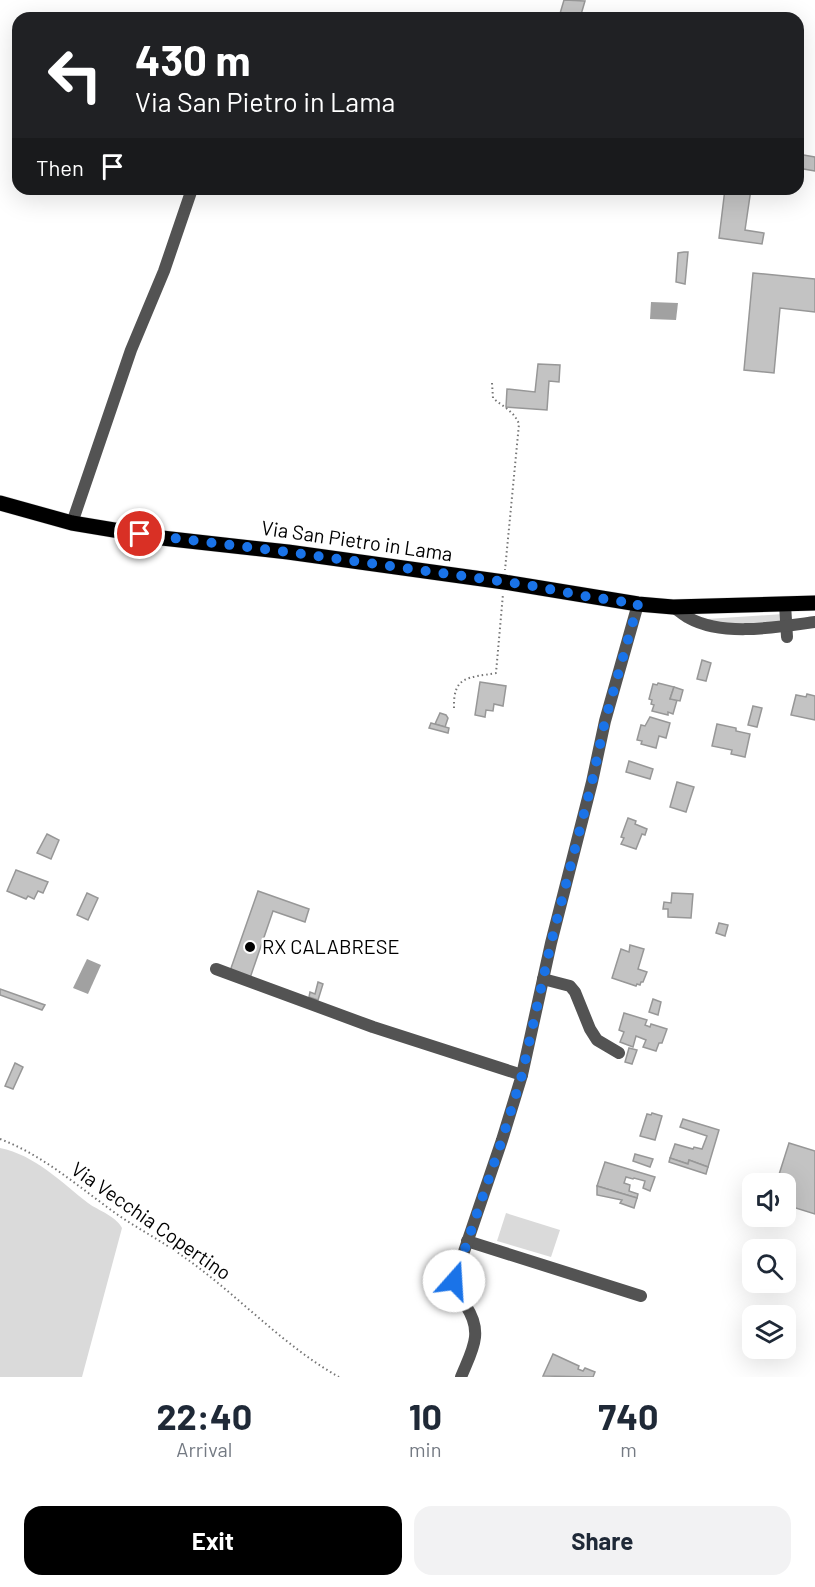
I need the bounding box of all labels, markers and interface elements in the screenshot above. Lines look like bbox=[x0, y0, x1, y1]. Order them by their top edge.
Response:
text: 430 m bbox=[135, 34, 251, 84]
icon: left bbox=[36, 36, 114, 114]
text: Via San Pietro in Lama bbox=[135, 85, 395, 117]
icon: arrive bbox=[96, 150, 129, 183]
text: Then bbox=[36, 154, 84, 180]
pin bbox=[114, 508, 165, 559]
street label: Via San Pietro in Lama bbox=[260, 515, 454, 565]
icon: arrive bbox=[123, 517, 156, 550]
place label: RX CALABRESE bbox=[262, 934, 400, 958]
marker: RX CALABRESE bbox=[243, 940, 257, 954]
street label: Via Vecchia Copertino bbox=[67, 1156, 236, 1284]
map controls bbox=[742, 1173, 796, 1359]
button: sound bbox=[742, 1173, 796, 1227]
button: search bbox=[742, 1239, 796, 1293]
position arrow bbox=[422, 1249, 486, 1313]
button: layers bbox=[742, 1305, 796, 1359]
text: 22:40 bbox=[156, 1394, 252, 1437]
text: 10 bbox=[409, 1394, 442, 1437]
text: 740 bbox=[598, 1394, 659, 1437]
text: Arrival bbox=[176, 1437, 232, 1461]
text: min bbox=[409, 1437, 441, 1461]
text: m bbox=[620, 1437, 637, 1461]
button: Exit bbox=[24, 1506, 402, 1575]
button: Share bbox=[414, 1506, 791, 1575]

